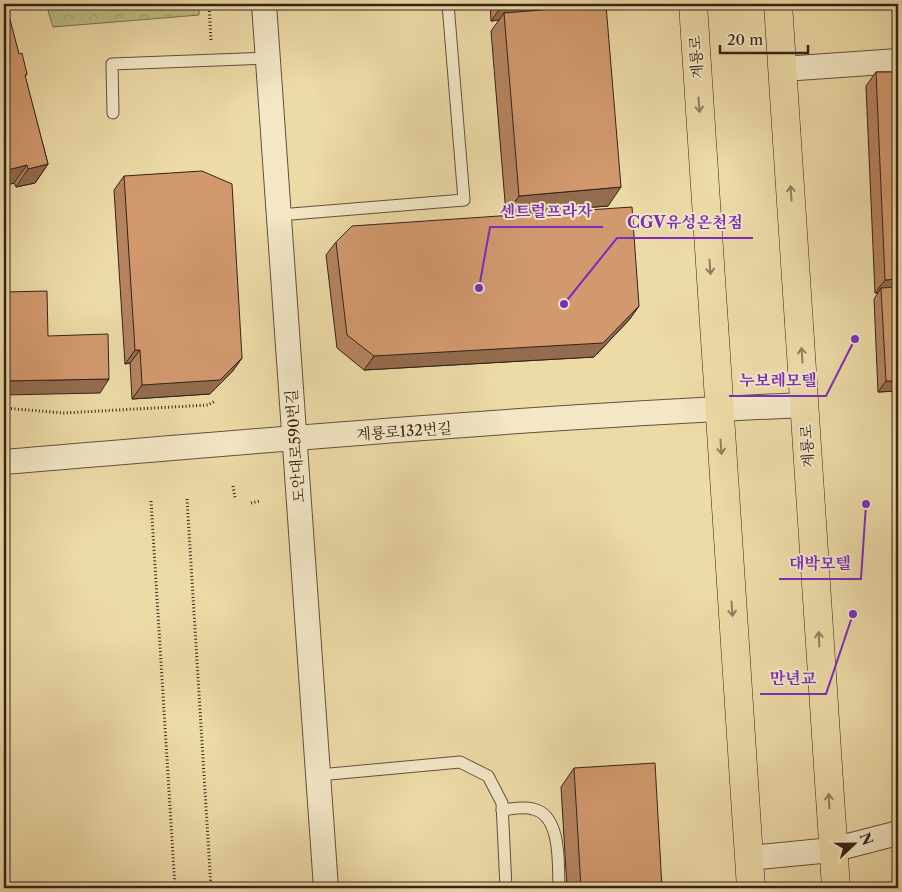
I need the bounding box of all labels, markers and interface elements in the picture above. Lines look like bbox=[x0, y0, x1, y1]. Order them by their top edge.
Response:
scale bar bbox=[720, 22, 807, 54]
text: 20 m bbox=[727, 30, 763, 49]
street label: 계룡로 bbox=[685, 34, 707, 79]
one-way arrow bbox=[695, 97, 704, 113]
one-way arrow bbox=[786, 185, 795, 201]
callout: 센트럴프라자 bbox=[490, 196, 603, 227]
text: 센트럴프라자 bbox=[500, 201, 593, 221]
callout: CGV유성온천점 bbox=[617, 207, 753, 238]
text: CGV유성온천점 bbox=[627, 212, 743, 232]
one-way arrow bbox=[705, 259, 714, 275]
one-way arrow bbox=[797, 347, 806, 363]
callout: 누보레모텔 bbox=[729, 365, 826, 396]
text: 누보레모텔 bbox=[739, 370, 817, 390]
street label: 도안대로590번길 bbox=[282, 389, 308, 503]
street label: 계룡로132번길 bbox=[356, 418, 452, 444]
street label: 계룡로 bbox=[796, 423, 818, 468]
one-way arrow bbox=[717, 438, 726, 454]
callout: 대박모텔 bbox=[779, 548, 861, 579]
text: 대박모텔 bbox=[789, 553, 851, 573]
one-way arrow bbox=[728, 600, 737, 616]
one-way arrow bbox=[814, 631, 823, 647]
callout: 만년교 bbox=[760, 663, 826, 694]
text: 만년교 bbox=[770, 668, 817, 688]
one-way arrow bbox=[824, 794, 833, 810]
north arrow bbox=[830, 820, 880, 870]
text: N bbox=[855, 830, 877, 848]

